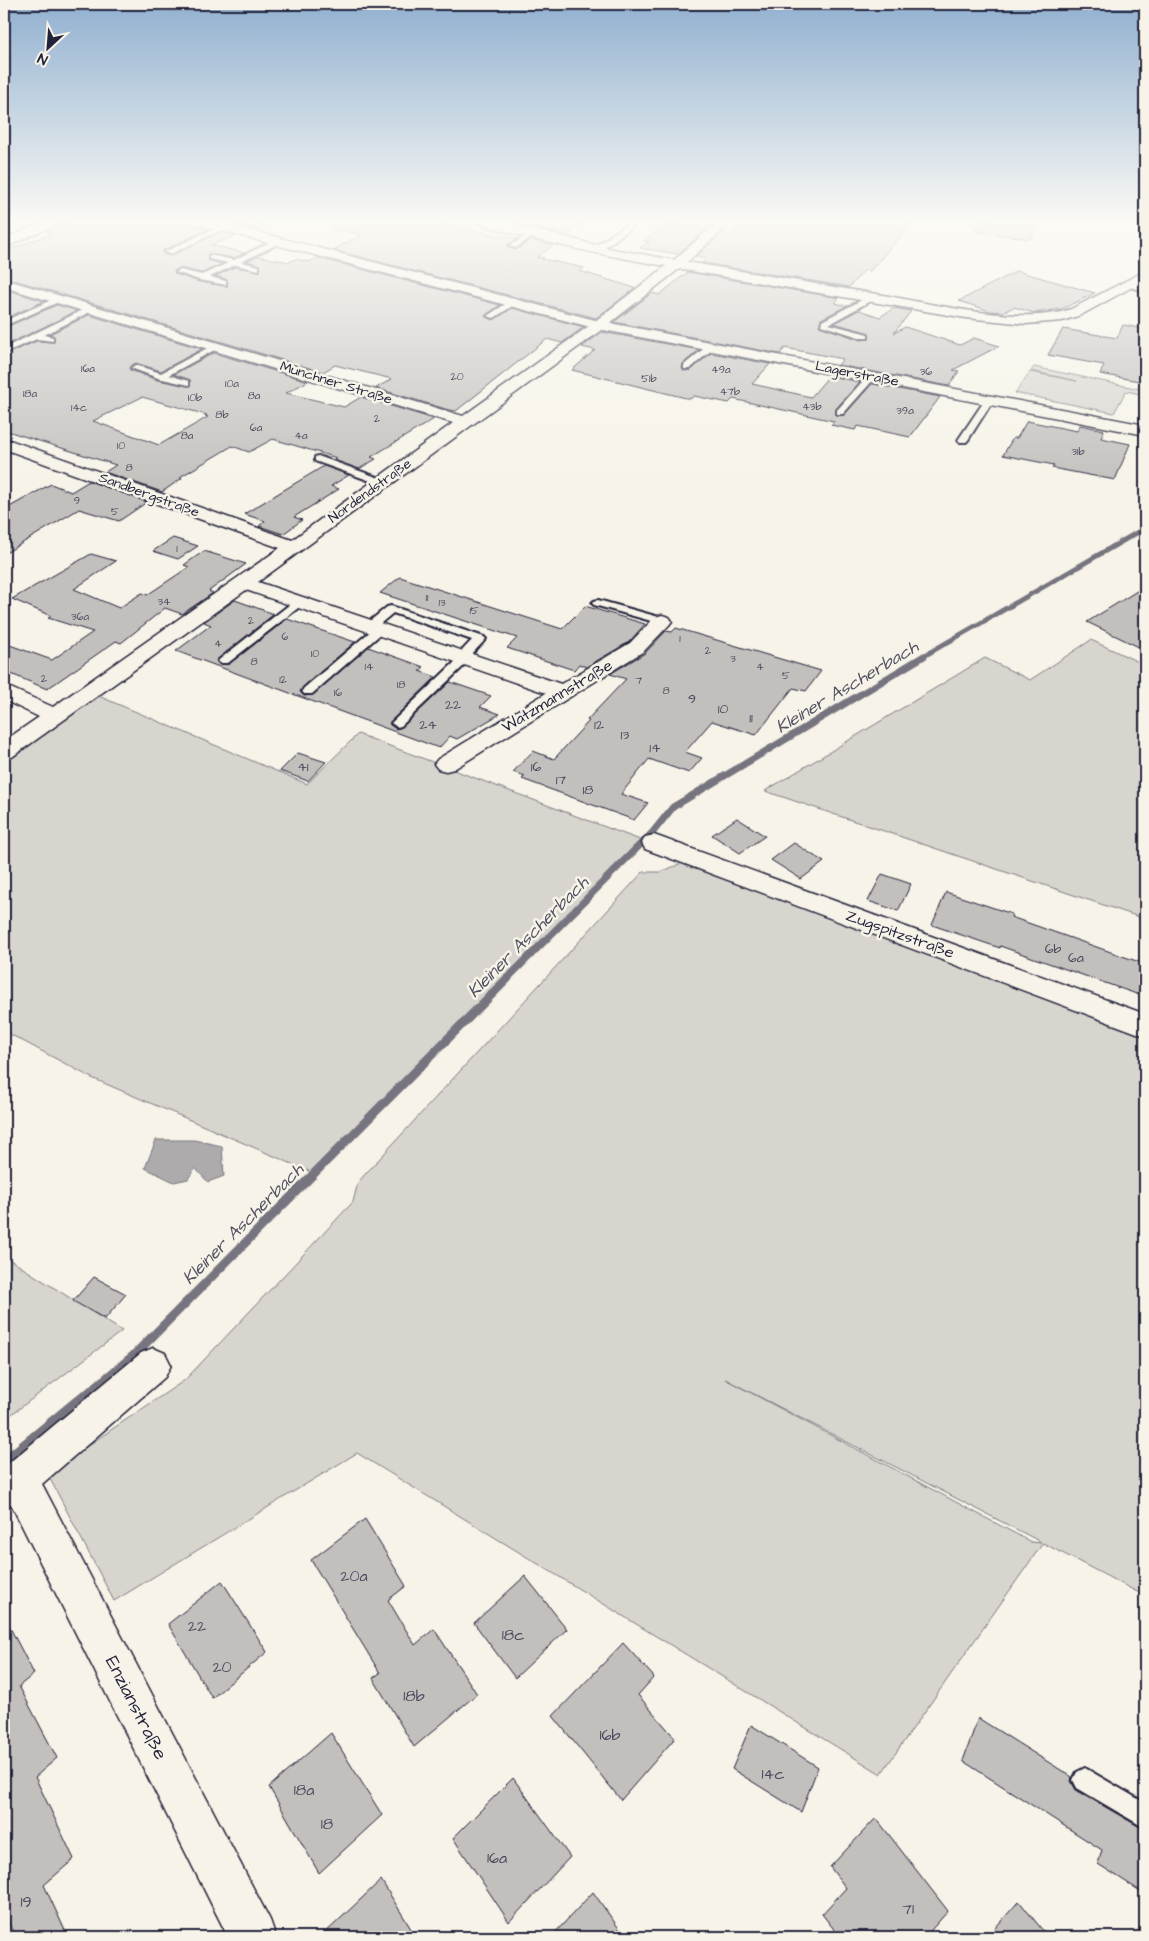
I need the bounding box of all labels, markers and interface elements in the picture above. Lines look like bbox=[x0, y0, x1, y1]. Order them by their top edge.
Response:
north arrow bbox=[22, 22, 72, 72]
text: N bbox=[34, 48, 51, 70]
street label: Münchner Straße bbox=[277, 356, 395, 410]
street label: Lagerstraße bbox=[814, 356, 901, 392]
house number: 16a bbox=[81, 361, 95, 376]
house number: 49a bbox=[711, 362, 731, 377]
house number: 36 bbox=[920, 364, 932, 379]
house number: 20 bbox=[450, 369, 464, 384]
house number: 51b bbox=[641, 371, 657, 386]
house number: 10a bbox=[225, 376, 239, 391]
house number: 47b bbox=[720, 384, 740, 399]
house number: 18a bbox=[23, 386, 37, 401]
house number: 8a bbox=[248, 388, 261, 403]
house number: 10b bbox=[188, 390, 202, 405]
house number: 43b bbox=[802, 399, 822, 414]
house number: 14c bbox=[71, 400, 87, 415]
house number: 39a bbox=[896, 403, 914, 418]
house number: 8b bbox=[215, 407, 229, 422]
house number: 2 bbox=[374, 411, 381, 426]
house number: 6a bbox=[250, 420, 263, 435]
house number: 8a bbox=[181, 428, 194, 443]
house number: 4a bbox=[294, 428, 308, 443]
house number: 10 bbox=[117, 438, 125, 453]
house number: 31b bbox=[1071, 444, 1085, 459]
street label: Nordendstraße bbox=[324, 454, 416, 528]
house number: 8 bbox=[125, 460, 133, 475]
street label: Sandbergstraße bbox=[96, 468, 202, 523]
house number: 9 bbox=[74, 493, 80, 508]
house number: 5 bbox=[111, 504, 119, 519]
house number: 1 bbox=[176, 541, 178, 556]
house number: 11 bbox=[426, 590, 429, 605]
house number: 34 bbox=[157, 594, 171, 609]
house number: 13 bbox=[438, 595, 446, 610]
house number: 15 bbox=[469, 603, 479, 618]
house number: 36a bbox=[71, 609, 89, 624]
house number: 2 bbox=[248, 613, 255, 628]
house number: 6 bbox=[282, 629, 289, 644]
house number: 1 bbox=[679, 631, 681, 646]
water label: Kleiner Ascherbach bbox=[771, 634, 924, 739]
house number: 4 bbox=[214, 636, 222, 651]
house number: 2 bbox=[705, 643, 712, 658]
house number: 10 bbox=[311, 646, 319, 661]
house number: 3 bbox=[730, 651, 736, 666]
house number: 8 bbox=[250, 654, 258, 669]
street label: Watzmannstraße bbox=[497, 654, 617, 738]
house number: 14 bbox=[365, 659, 374, 674]
house number: 4 bbox=[756, 659, 764, 674]
house number: 5 bbox=[782, 668, 790, 683]
house number: 2 bbox=[41, 671, 48, 686]
house number: 12 bbox=[279, 672, 288, 687]
house number: 7 bbox=[636, 673, 643, 688]
house number: 18 bbox=[397, 677, 405, 692]
house number: 8 bbox=[662, 683, 670, 698]
house number: 16 bbox=[334, 685, 342, 700]
house number: 9 bbox=[688, 689, 696, 709]
house number: 22 bbox=[445, 695, 461, 715]
house number: 10 bbox=[718, 699, 728, 719]
house number: 11 bbox=[749, 708, 753, 728]
house number: 24 bbox=[419, 715, 437, 735]
house number: 12 bbox=[594, 715, 604, 735]
house number: 13 bbox=[621, 725, 629, 745]
house number: 14 bbox=[649, 738, 661, 758]
house number: 41 bbox=[297, 757, 309, 777]
house number: 16 bbox=[531, 757, 542, 777]
house number: 17 bbox=[556, 770, 567, 790]
house number: 18 bbox=[583, 780, 593, 800]
water label: Kleiner Ascherbach bbox=[462, 870, 595, 1003]
street label: Zugspitzstraße bbox=[842, 904, 958, 965]
house number: 6b bbox=[1045, 939, 1061, 959]
house number: 6a bbox=[1068, 948, 1084, 968]
water label: Kleiner Ascherbach bbox=[177, 1157, 310, 1290]
house number: 20a bbox=[340, 1565, 368, 1587]
house number: 22 bbox=[188, 1615, 206, 1637]
house number: 18c bbox=[502, 1624, 524, 1646]
street label: Enzianstraße bbox=[98, 1651, 174, 1765]
house number: 20 bbox=[212, 1656, 232, 1678]
house number: 18b bbox=[403, 1685, 425, 1707]
house number: 16b bbox=[599, 1724, 621, 1746]
house number: 14c bbox=[761, 1763, 785, 1785]
house number: 18a bbox=[294, 1779, 314, 1801]
house number: 18 bbox=[321, 1813, 333, 1835]
house number: 16a bbox=[487, 1847, 507, 1869]
house number: 19 bbox=[20, 1891, 32, 1913]
house number: 71 bbox=[902, 1898, 914, 1920]

